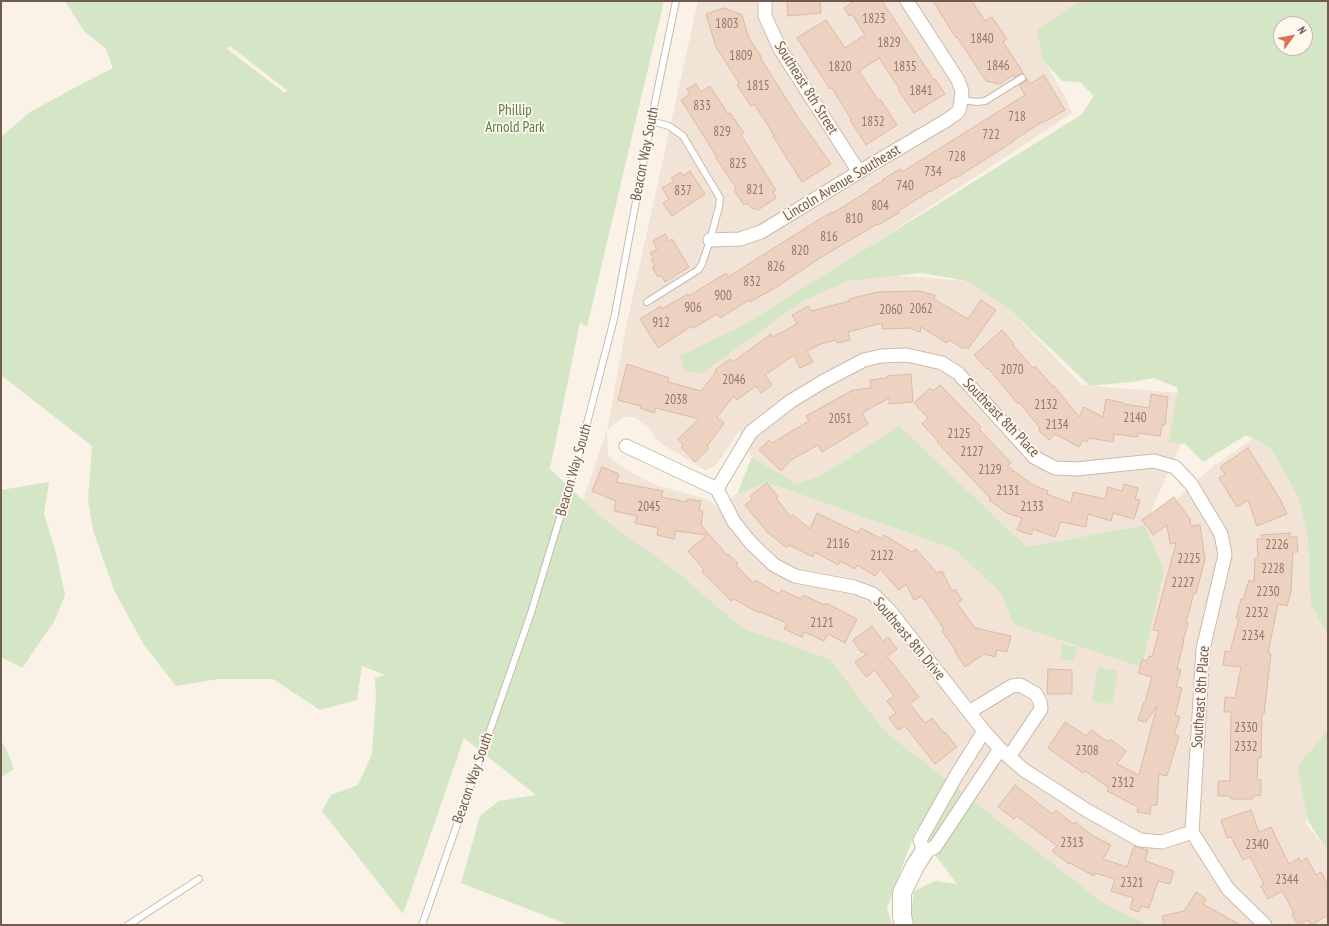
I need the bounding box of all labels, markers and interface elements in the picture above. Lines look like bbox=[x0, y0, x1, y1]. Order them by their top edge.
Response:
house number: 1823 bbox=[862, 11, 886, 27]
house number: 1803 bbox=[715, 16, 739, 32]
north arrow bbox=[1273, 16, 1313, 56]
text: N bbox=[1295, 24, 1310, 36]
house number: 1840 bbox=[970, 31, 994, 47]
house number: 1829 bbox=[877, 35, 901, 51]
street label: Southeast 8th Street bbox=[770, 38, 842, 138]
house number: 1809 bbox=[729, 48, 753, 64]
house number: 1846 bbox=[986, 58, 1010, 74]
house number: 1820 bbox=[828, 59, 852, 75]
house number: 1835 bbox=[893, 59, 917, 75]
house number: 1815 bbox=[746, 78, 770, 94]
house number: 1841 bbox=[909, 83, 933, 99]
house number: 833 bbox=[693, 98, 711, 114]
park label: Phillip Arnold Park bbox=[485, 102, 545, 137]
street label: Beacon Way South bbox=[627, 106, 663, 202]
house number: 718 bbox=[1008, 109, 1026, 125]
house number: 1832 bbox=[861, 114, 885, 130]
house number: 829 bbox=[713, 124, 731, 140]
house number: 722 bbox=[982, 127, 1000, 143]
street label: Lincoln Avenue Southeast bbox=[780, 141, 904, 225]
house number: 728 bbox=[948, 149, 966, 165]
house number: 825 bbox=[729, 156, 747, 172]
house number: 734 bbox=[924, 164, 942, 180]
house number: 740 bbox=[896, 178, 914, 194]
house number: 821 bbox=[746, 182, 764, 198]
house number: 837 bbox=[674, 183, 692, 199]
house number: 804 bbox=[871, 198, 889, 214]
house number: 810 bbox=[845, 211, 863, 227]
house number: 816 bbox=[820, 229, 838, 245]
house number: 820 bbox=[791, 243, 809, 259]
house number: 826 bbox=[767, 259, 785, 275]
house number: 832 bbox=[743, 274, 761, 290]
house number: 900 bbox=[714, 288, 732, 304]
house number: 906 bbox=[684, 300, 702, 316]
house number: 2062 bbox=[909, 301, 933, 317]
house number: 2060 bbox=[879, 302, 903, 318]
house number: 912 bbox=[652, 315, 670, 331]
house number: 2070 bbox=[1000, 362, 1024, 378]
house number: 2046 bbox=[722, 372, 746, 388]
street label: Southeast 8th Place bbox=[959, 375, 1043, 461]
house number: 2038 bbox=[664, 392, 688, 408]
house number: 2132 bbox=[1034, 397, 1058, 413]
house number: 2140 bbox=[1123, 410, 1147, 426]
house number: 2051 bbox=[828, 411, 852, 427]
house number: 2134 bbox=[1045, 417, 1069, 433]
street label: Beacon Way South bbox=[552, 422, 596, 518]
house number: 2125 bbox=[947, 426, 971, 442]
house number: 2127 bbox=[960, 444, 984, 460]
house number: 2129 bbox=[978, 462, 1002, 478]
house number: 2131 bbox=[996, 483, 1020, 499]
house number: 2045 bbox=[637, 499, 661, 515]
house number: 2133 bbox=[1020, 499, 1044, 515]
house number: 2116 bbox=[826, 536, 850, 552]
house number: 2226 bbox=[1265, 537, 1289, 553]
house number: 2122 bbox=[870, 548, 894, 564]
house number: 2225 bbox=[1177, 551, 1201, 567]
house number: 2228 bbox=[1261, 561, 1285, 577]
house number: 2227 bbox=[1171, 575, 1195, 591]
house number: 2230 bbox=[1256, 584, 1280, 600]
street label: Southeast 8th Drive bbox=[869, 594, 949, 684]
house number: 2232 bbox=[1245, 605, 1269, 621]
house number: 2121 bbox=[810, 615, 834, 631]
house number: 2234 bbox=[1241, 628, 1265, 644]
street label: Southeast 8th Place bbox=[1188, 645, 1214, 749]
house number: 2330 bbox=[1234, 720, 1258, 736]
street label: Beacon Way South bbox=[449, 730, 497, 826]
house number: 2332 bbox=[1234, 739, 1258, 755]
house number: 2308 bbox=[1075, 743, 1099, 759]
house number: 2312 bbox=[1111, 775, 1135, 791]
house number: 2313 bbox=[1060, 835, 1084, 851]
house number: 2340 bbox=[1245, 837, 1269, 853]
house number: 2344 bbox=[1275, 872, 1299, 888]
house number: 2321 bbox=[1120, 875, 1144, 891]

